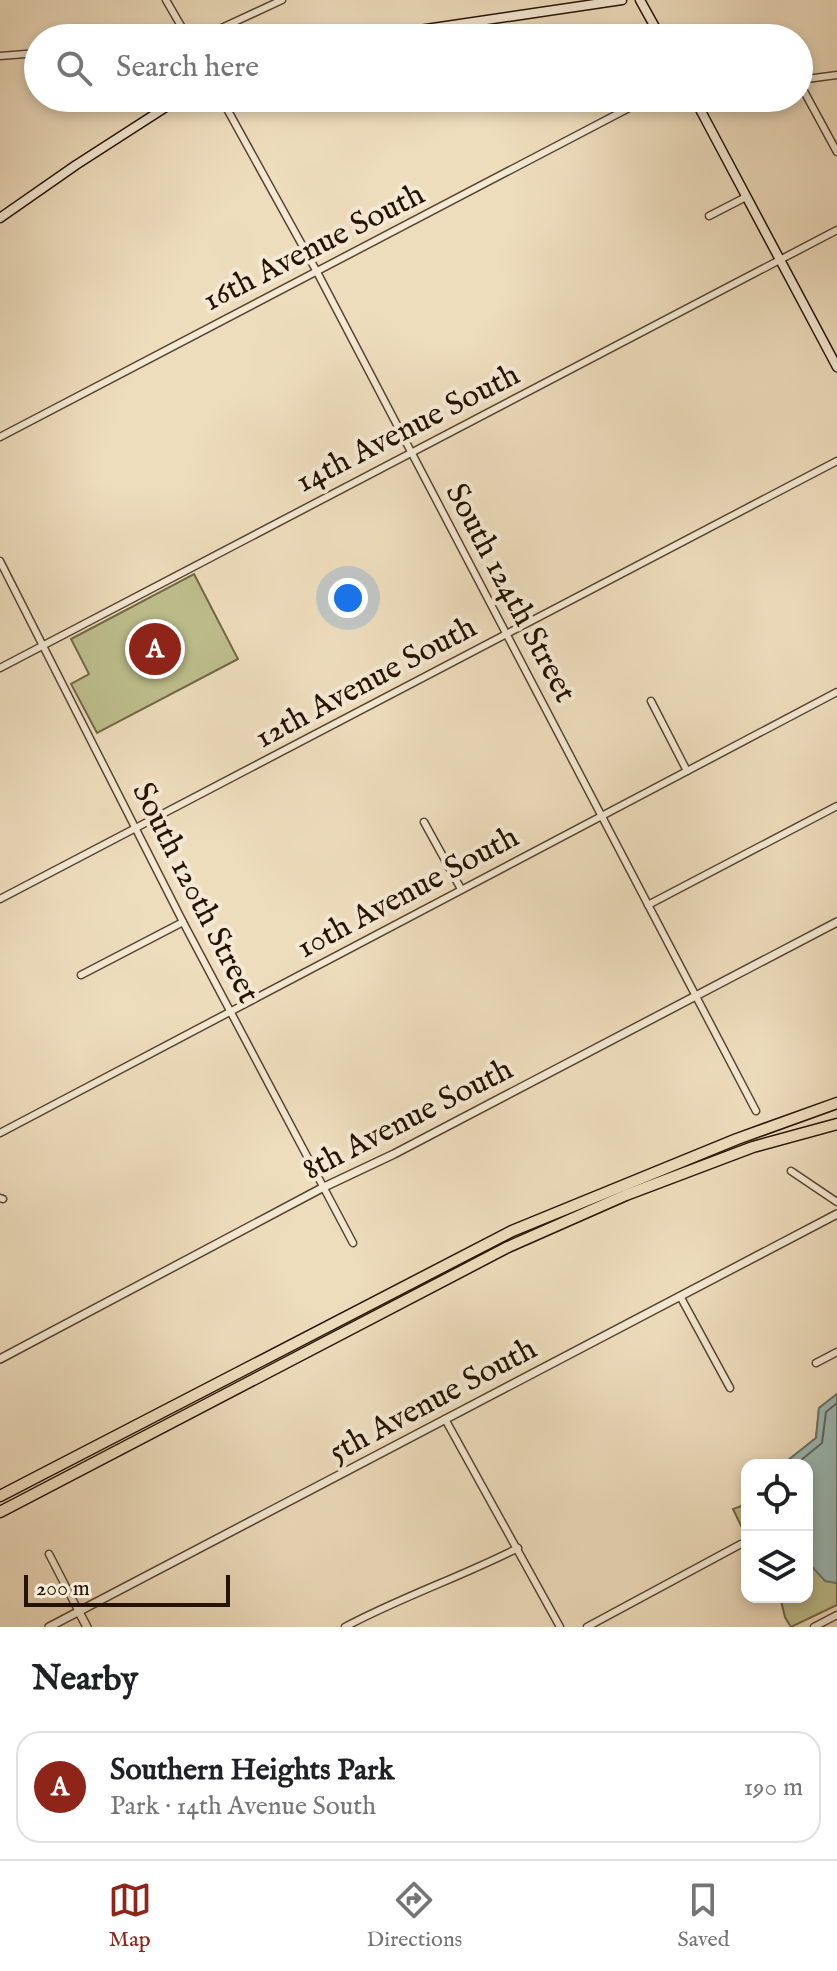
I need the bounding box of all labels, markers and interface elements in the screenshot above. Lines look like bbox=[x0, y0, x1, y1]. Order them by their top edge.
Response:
search box bbox=[24, 24, 813, 112]
icon: search bbox=[52, 46, 96, 90]
text: Search here bbox=[116, 49, 259, 87]
street label: 16th Avenue South bbox=[196, 175, 432, 322]
street label: 14th Avenue South bbox=[289, 355, 527, 503]
street label: South 124th Street bbox=[435, 477, 585, 710]
your location bbox=[328, 578, 368, 618]
street label: 12th Avenue South bbox=[248, 608, 484, 759]
pin: A bbox=[129, 619, 181, 679]
street label: South 120th Street bbox=[122, 776, 268, 1010]
street label: 10th Avenue South bbox=[290, 818, 526, 969]
street label: 8th Avenue South bbox=[296, 1050, 520, 1191]
street label: 5th Avenue South bbox=[322, 1329, 544, 1473]
map controls bbox=[741, 1459, 813, 1603]
button: locate bbox=[741, 1459, 813, 1531]
button: layers bbox=[741, 1531, 813, 1603]
scale bar bbox=[24, 1571, 230, 1607]
text: 200 m bbox=[36, 1575, 90, 1603]
text: Nearby bbox=[32, 1658, 138, 1701]
text: Southern Heights Park bbox=[110, 1752, 394, 1790]
text: A bbox=[51, 1771, 69, 1804]
text: 190 m bbox=[743, 1771, 803, 1804]
text: Park · 14th Avenue South bbox=[110, 1790, 376, 1823]
tab: Map bbox=[108, 1878, 152, 1954]
tab: Directions bbox=[367, 1878, 462, 1954]
tab: Saved bbox=[677, 1878, 729, 1954]

